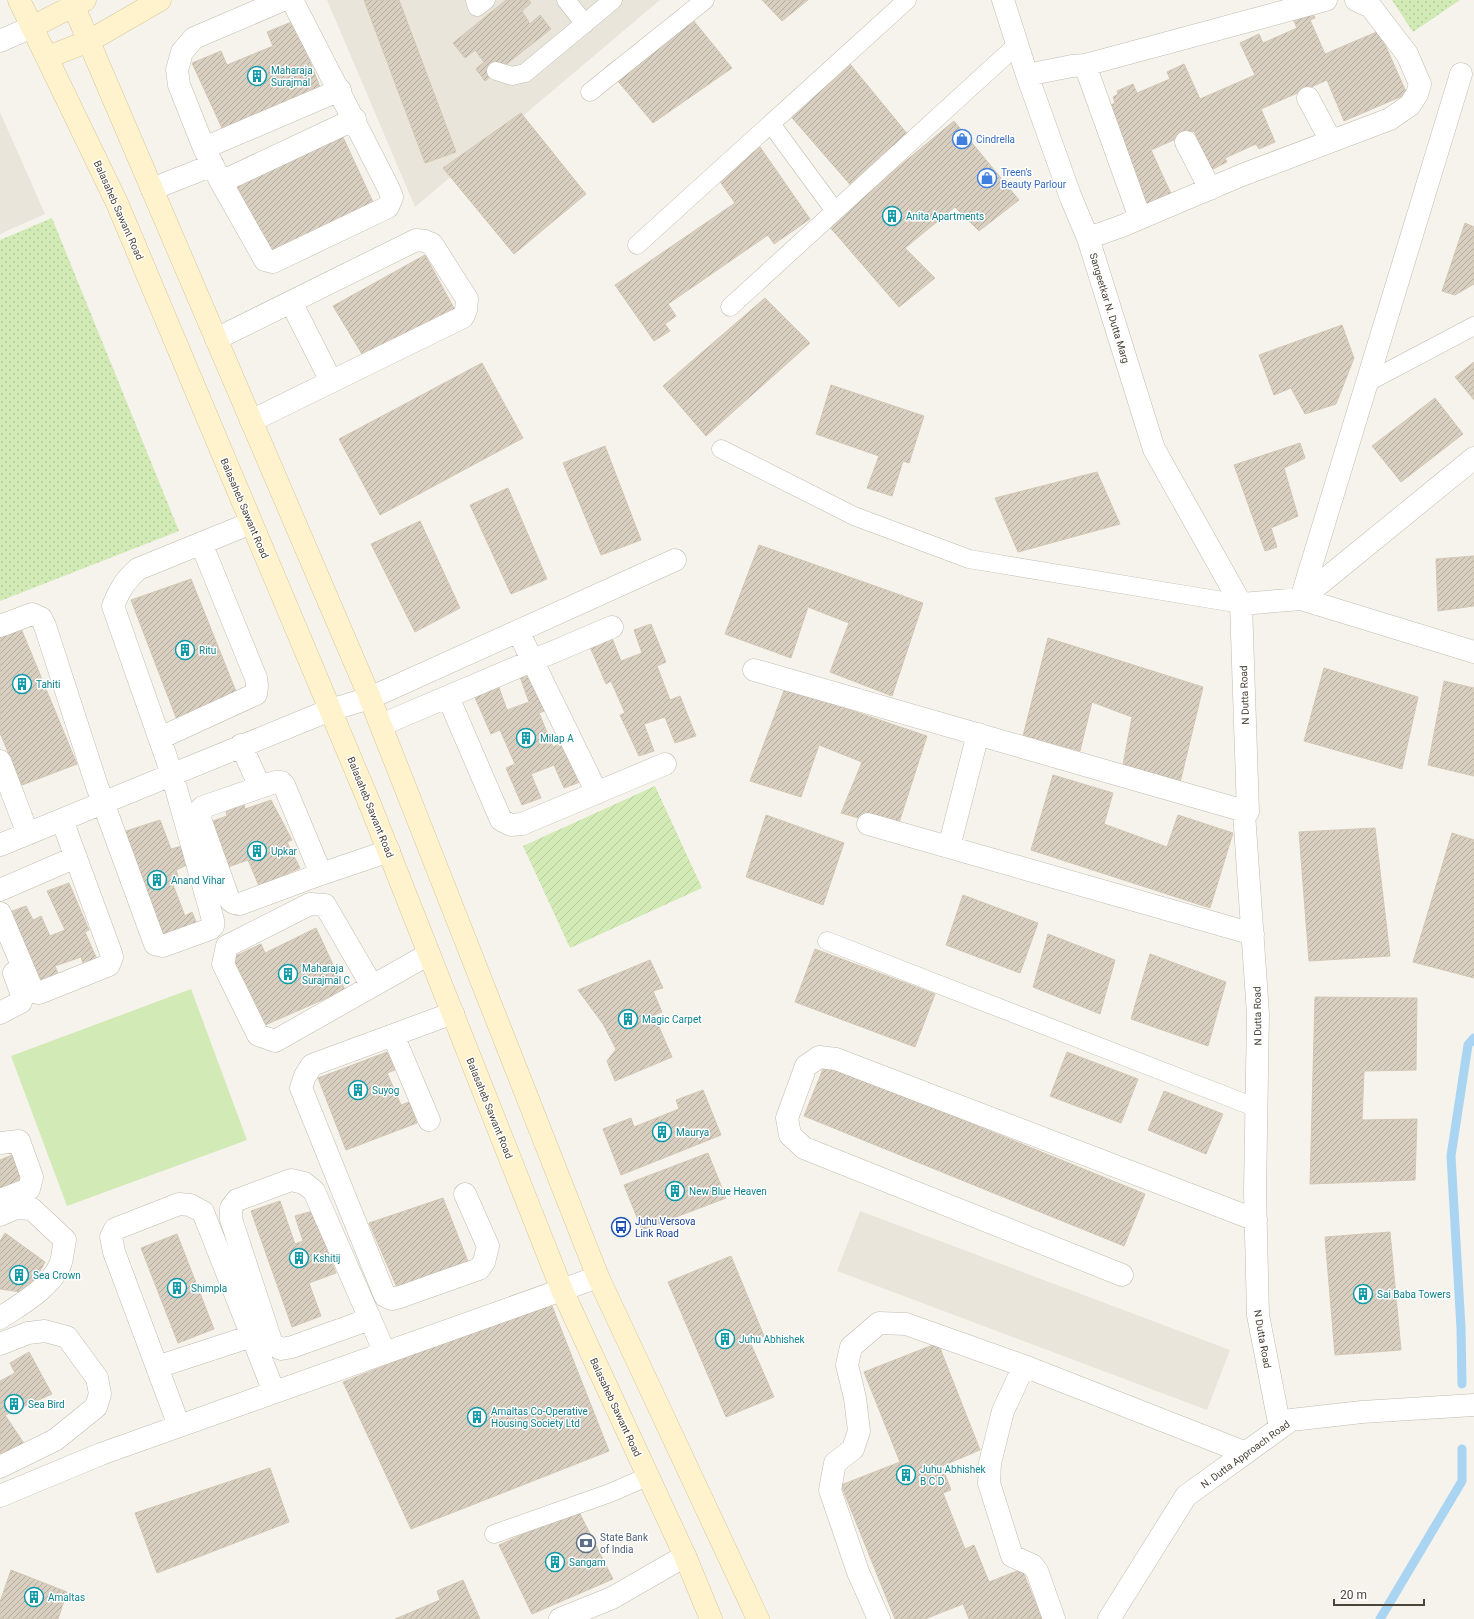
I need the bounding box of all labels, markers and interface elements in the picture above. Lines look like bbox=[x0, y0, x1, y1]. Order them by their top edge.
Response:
building icon: Maharaja Surajmal bbox=[246, 65, 268, 87]
place label: Maharaja Surajmal bbox=[271, 65, 313, 88]
shop icon: Cindrella bbox=[951, 128, 973, 150]
place label: Cindrella bbox=[976, 134, 1015, 145]
street label: Balasaheb Sawant Road bbox=[92, 159, 145, 262]
shop icon: Treen's Beauty Parlour bbox=[976, 167, 998, 189]
place label: Treen's Beauty Parlour bbox=[1001, 167, 1067, 190]
building icon: Anita Apartments bbox=[881, 205, 903, 227]
place label: Anita Apartments bbox=[906, 211, 984, 222]
street label: Sangeetkar N. Dutta Marg bbox=[1088, 252, 1132, 365]
street label: Balasaheb Sawant Road bbox=[218, 457, 271, 560]
building icon: Ritu bbox=[174, 639, 196, 661]
place label: Ritu bbox=[199, 645, 216, 656]
street label: N Dutta Road bbox=[1238, 665, 1251, 725]
building icon: Tahiti bbox=[11, 673, 33, 695]
place label: Tahiti bbox=[36, 679, 61, 690]
building icon: Milap A bbox=[515, 727, 537, 749]
place label: Milap A bbox=[540, 733, 574, 744]
street label: Balasaheb Sawant Road bbox=[345, 755, 396, 859]
building icon: Upkar bbox=[246, 840, 268, 862]
place label: Upkar bbox=[271, 846, 298, 857]
building icon: Anand Vihar bbox=[146, 869, 168, 891]
place label: Anand Vihar bbox=[171, 875, 226, 886]
building icon: Maharaja Surajmal C bbox=[277, 963, 299, 985]
place label: Maharaja Surajmal C bbox=[302, 963, 351, 986]
street label: N Dutta Road bbox=[1251, 986, 1264, 1046]
building icon: Magic Carpet bbox=[617, 1008, 639, 1030]
place label: Magic Carpet bbox=[642, 1014, 701, 1025]
street label: Balasaheb Sawant Road bbox=[464, 1056, 515, 1160]
building icon: Suyog bbox=[347, 1079, 369, 1101]
place label: Suyog bbox=[372, 1085, 399, 1096]
building icon: Maurya bbox=[651, 1121, 673, 1143]
place label: Maurya bbox=[676, 1127, 709, 1138]
building icon: New Blue Heaven bbox=[664, 1180, 686, 1202]
place label: New Blue Heaven bbox=[689, 1186, 767, 1197]
bus stop icon: Juhu Versova Link Road bbox=[610, 1216, 632, 1238]
place label: Juhu Versova Link Road bbox=[635, 1216, 695, 1239]
building icon: Kshitij bbox=[288, 1247, 310, 1269]
place label: Kshitij bbox=[313, 1253, 340, 1264]
building icon: Sea Crown bbox=[8, 1264, 30, 1286]
place label: Sea Crown bbox=[33, 1270, 81, 1281]
building icon: Shimpla bbox=[166, 1277, 188, 1299]
place label: Shimpla bbox=[191, 1283, 227, 1294]
building icon: Sai Baba Towers bbox=[1352, 1283, 1374, 1305]
place label: Sai Baba Towers bbox=[1377, 1289, 1451, 1300]
street label: N Dutta Road bbox=[1252, 1309, 1273, 1369]
building icon: Juhu Abhishek bbox=[714, 1328, 736, 1350]
place label: Juhu Abhishek bbox=[739, 1334, 806, 1345]
street label: Balasaheb Sawant Road bbox=[588, 1356, 643, 1458]
building icon: Sea Bird bbox=[3, 1393, 25, 1415]
place label: Sea Bird bbox=[28, 1399, 65, 1410]
building icon: Amaltas Co-Operative Housing Society Ltd bbox=[466, 1406, 488, 1428]
place label: Amaltas Co-Operative Housing Society Ltd bbox=[491, 1406, 588, 1429]
street label: N. Dutta Approach Road bbox=[1199, 1418, 1292, 1490]
building icon: Juhu Abhishek B C D bbox=[895, 1464, 917, 1486]
place label: Juhu Abhishek B C D bbox=[920, 1464, 987, 1487]
bank icon: State Bank of India bbox=[575, 1532, 597, 1554]
place label: State Bank of India bbox=[600, 1532, 649, 1555]
building icon: Sangam bbox=[544, 1551, 566, 1573]
place label: Sangam bbox=[569, 1557, 606, 1568]
scale bar bbox=[1334, 1581, 1424, 1607]
building icon: Amaltas bbox=[23, 1586, 45, 1608]
text: 20 m bbox=[1340, 1588, 1367, 1602]
place label: Amaltas bbox=[48, 1592, 85, 1603]

